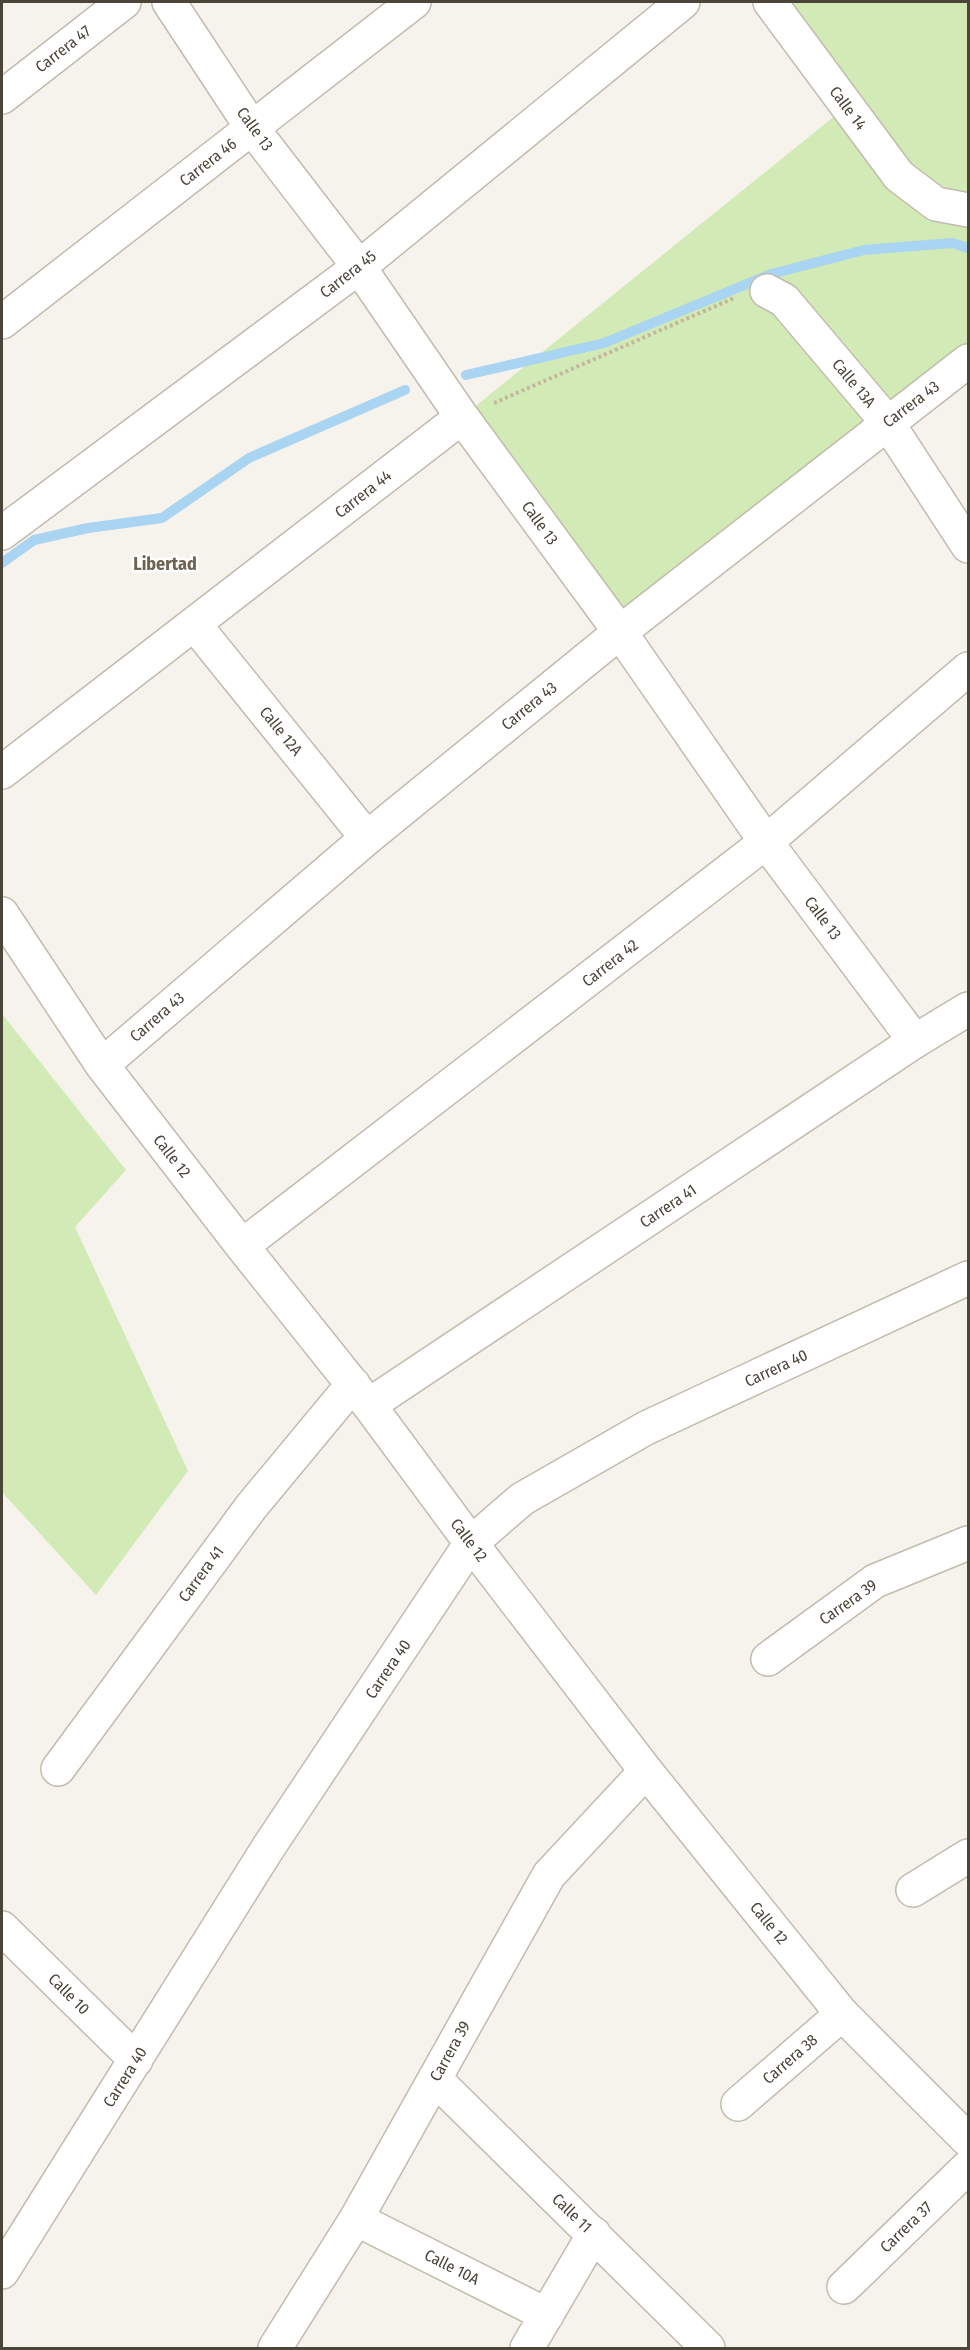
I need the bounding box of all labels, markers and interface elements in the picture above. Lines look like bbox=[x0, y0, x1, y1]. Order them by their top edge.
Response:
street label: Carrera 47 bbox=[32, 21, 95, 77]
street label: Calle 14 bbox=[825, 82, 871, 134]
street label: Calle 13 bbox=[233, 104, 277, 154]
street label: Carrera 46 bbox=[176, 134, 240, 190]
street label: Carrera 45 bbox=[316, 246, 380, 302]
street label: Calle 13A bbox=[828, 355, 880, 412]
street label: Carrera 43 bbox=[879, 377, 943, 431]
street label: Carrera 44 bbox=[331, 466, 395, 522]
street label: Calle 13 bbox=[518, 498, 562, 548]
district label: Libertad bbox=[133, 553, 197, 575]
street label: Carrera 43 bbox=[497, 678, 561, 734]
street label: Calle 12A bbox=[256, 703, 307, 760]
street label: Calle 13 bbox=[801, 893, 845, 943]
street label: Carrera 42 bbox=[578, 935, 642, 991]
street label: Carrera 43 bbox=[126, 988, 188, 1046]
street label: Calle 12 bbox=[149, 1131, 195, 1181]
street label: Carrera 41 bbox=[636, 1180, 700, 1232]
street label: Carrera 40 bbox=[742, 1345, 810, 1391]
street label: Calle 12 bbox=[447, 1515, 491, 1565]
street label: Carrera 41 bbox=[174, 1542, 228, 1606]
street label: Carrera 39 bbox=[816, 1575, 881, 1629]
street label: Carrera 40 bbox=[361, 1636, 415, 1702]
street label: Calle 12 bbox=[746, 1898, 792, 1948]
street label: Calle 10 bbox=[45, 1970, 93, 2018]
street label: Carrera 39 bbox=[426, 2017, 474, 2084]
street label: Carrera 38 bbox=[759, 2030, 821, 2088]
street label: Carrera 40 bbox=[99, 2043, 151, 2111]
street label: Calle 11 bbox=[548, 2190, 596, 2236]
street label: Carrera 37 bbox=[876, 2197, 936, 2256]
street label: Calle 10A bbox=[422, 2245, 483, 2289]

